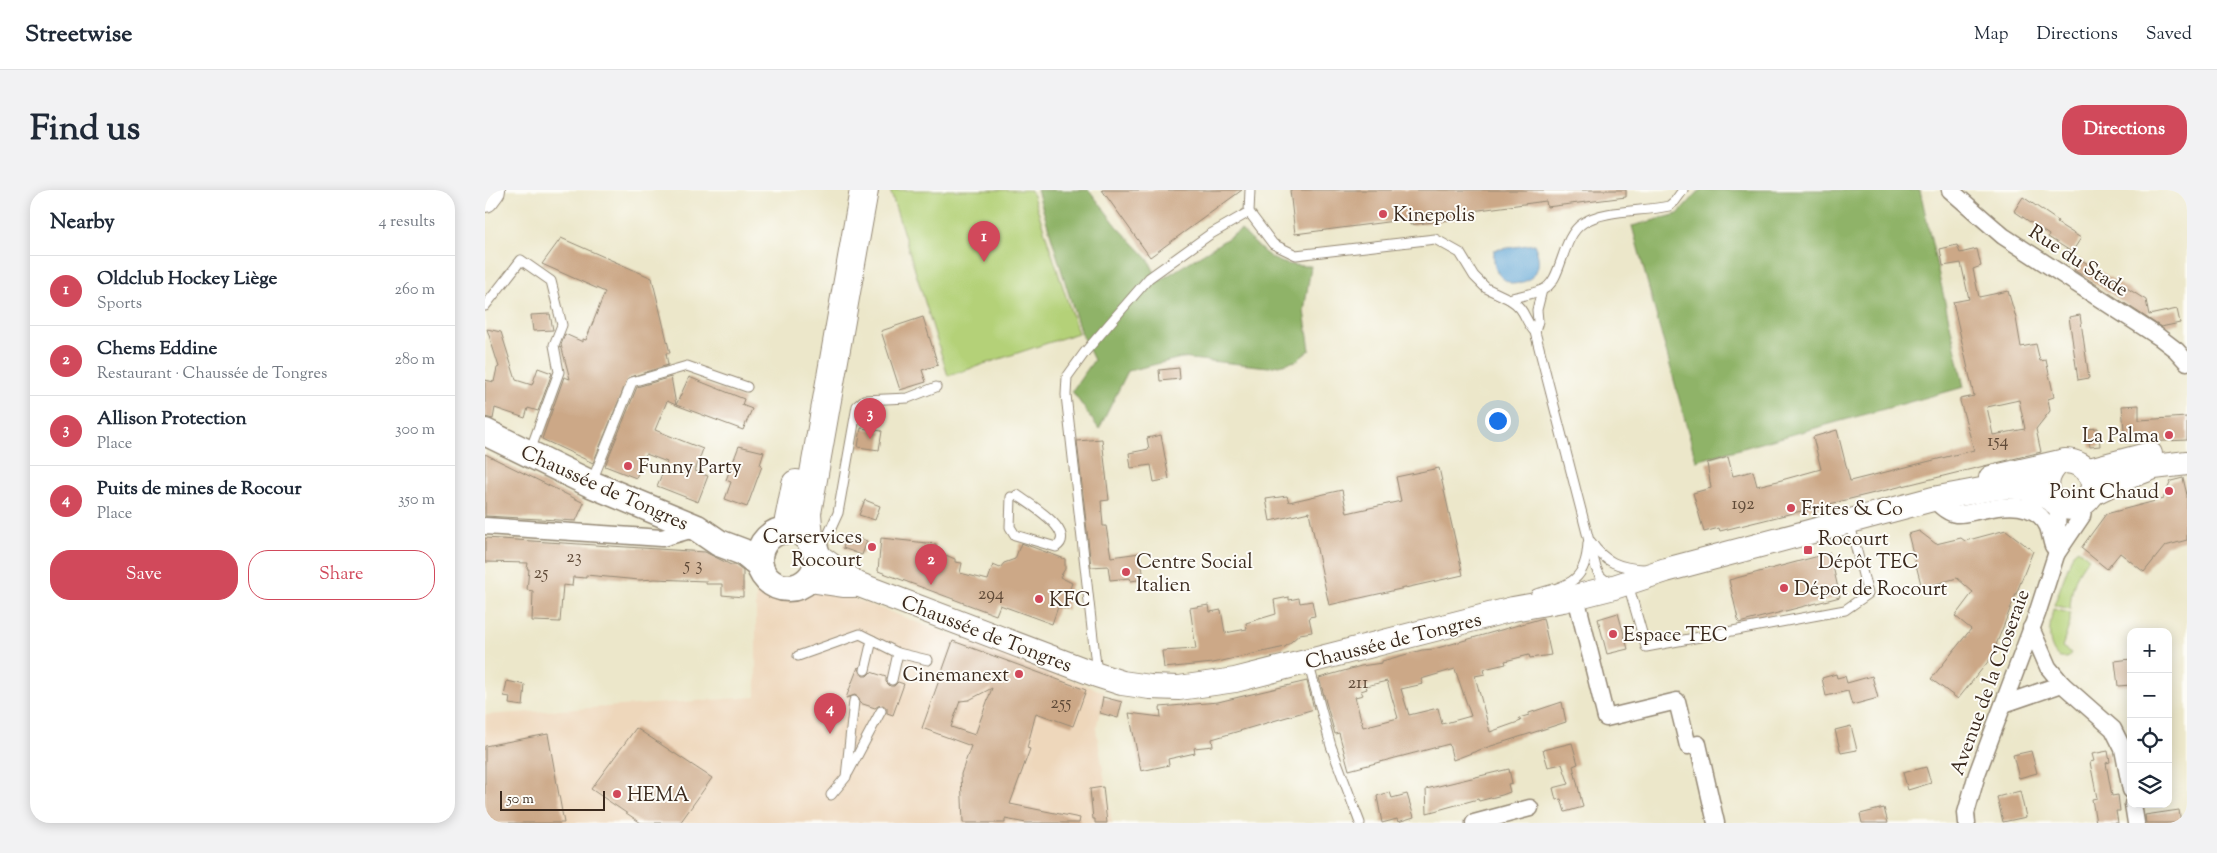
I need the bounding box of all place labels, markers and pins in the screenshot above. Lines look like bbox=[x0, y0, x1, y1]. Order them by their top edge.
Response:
place label: Kinepolis bbox=[1393, 202, 1475, 231]
marker: Kinepolis bbox=[1377, 208, 1389, 220]
pin: 1 bbox=[968, 221, 1000, 262]
pin: 3 bbox=[854, 398, 886, 439]
place label: La Palma bbox=[2082, 423, 2159, 452]
marker: La Palma bbox=[2163, 429, 2175, 441]
place label: Funny Party bbox=[638, 454, 742, 483]
marker: Funny Party bbox=[622, 460, 634, 472]
place label: Point Chaud bbox=[2050, 479, 2159, 508]
marker: Point Chaud bbox=[2163, 485, 2175, 497]
place label: Frites & Co bbox=[1801, 496, 1903, 525]
marker: Frites & Co bbox=[1785, 502, 1797, 514]
place label: Carservices Rocourt bbox=[763, 524, 862, 576]
place label: Rocourt Dépôt TEC bbox=[1818, 526, 1918, 578]
marker: Carservices Rocourt bbox=[866, 541, 878, 553]
pin: 2 bbox=[915, 544, 947, 585]
marker: Rocourt Dépôt TEC bbox=[1802, 544, 1814, 556]
place label: Centre Social Italien bbox=[1136, 549, 1253, 601]
marker: Centre Social Italien bbox=[1120, 566, 1132, 578]
place label: Dépot de Rocourt bbox=[1794, 576, 1947, 605]
marker: Dépot de Rocourt bbox=[1778, 582, 1790, 594]
place label: KFC bbox=[1049, 587, 1091, 616]
marker: KFC bbox=[1033, 593, 1045, 605]
place label: Espace TEC bbox=[1623, 622, 1728, 651]
marker: Espace TEC bbox=[1607, 628, 1619, 640]
place label: Cinemanext bbox=[902, 662, 1009, 691]
marker: Cinemanext bbox=[1013, 668, 1025, 680]
pin: 4 bbox=[814, 693, 846, 734]
place label: HEMA bbox=[627, 782, 690, 811]
marker: HEMA bbox=[611, 788, 623, 800]

